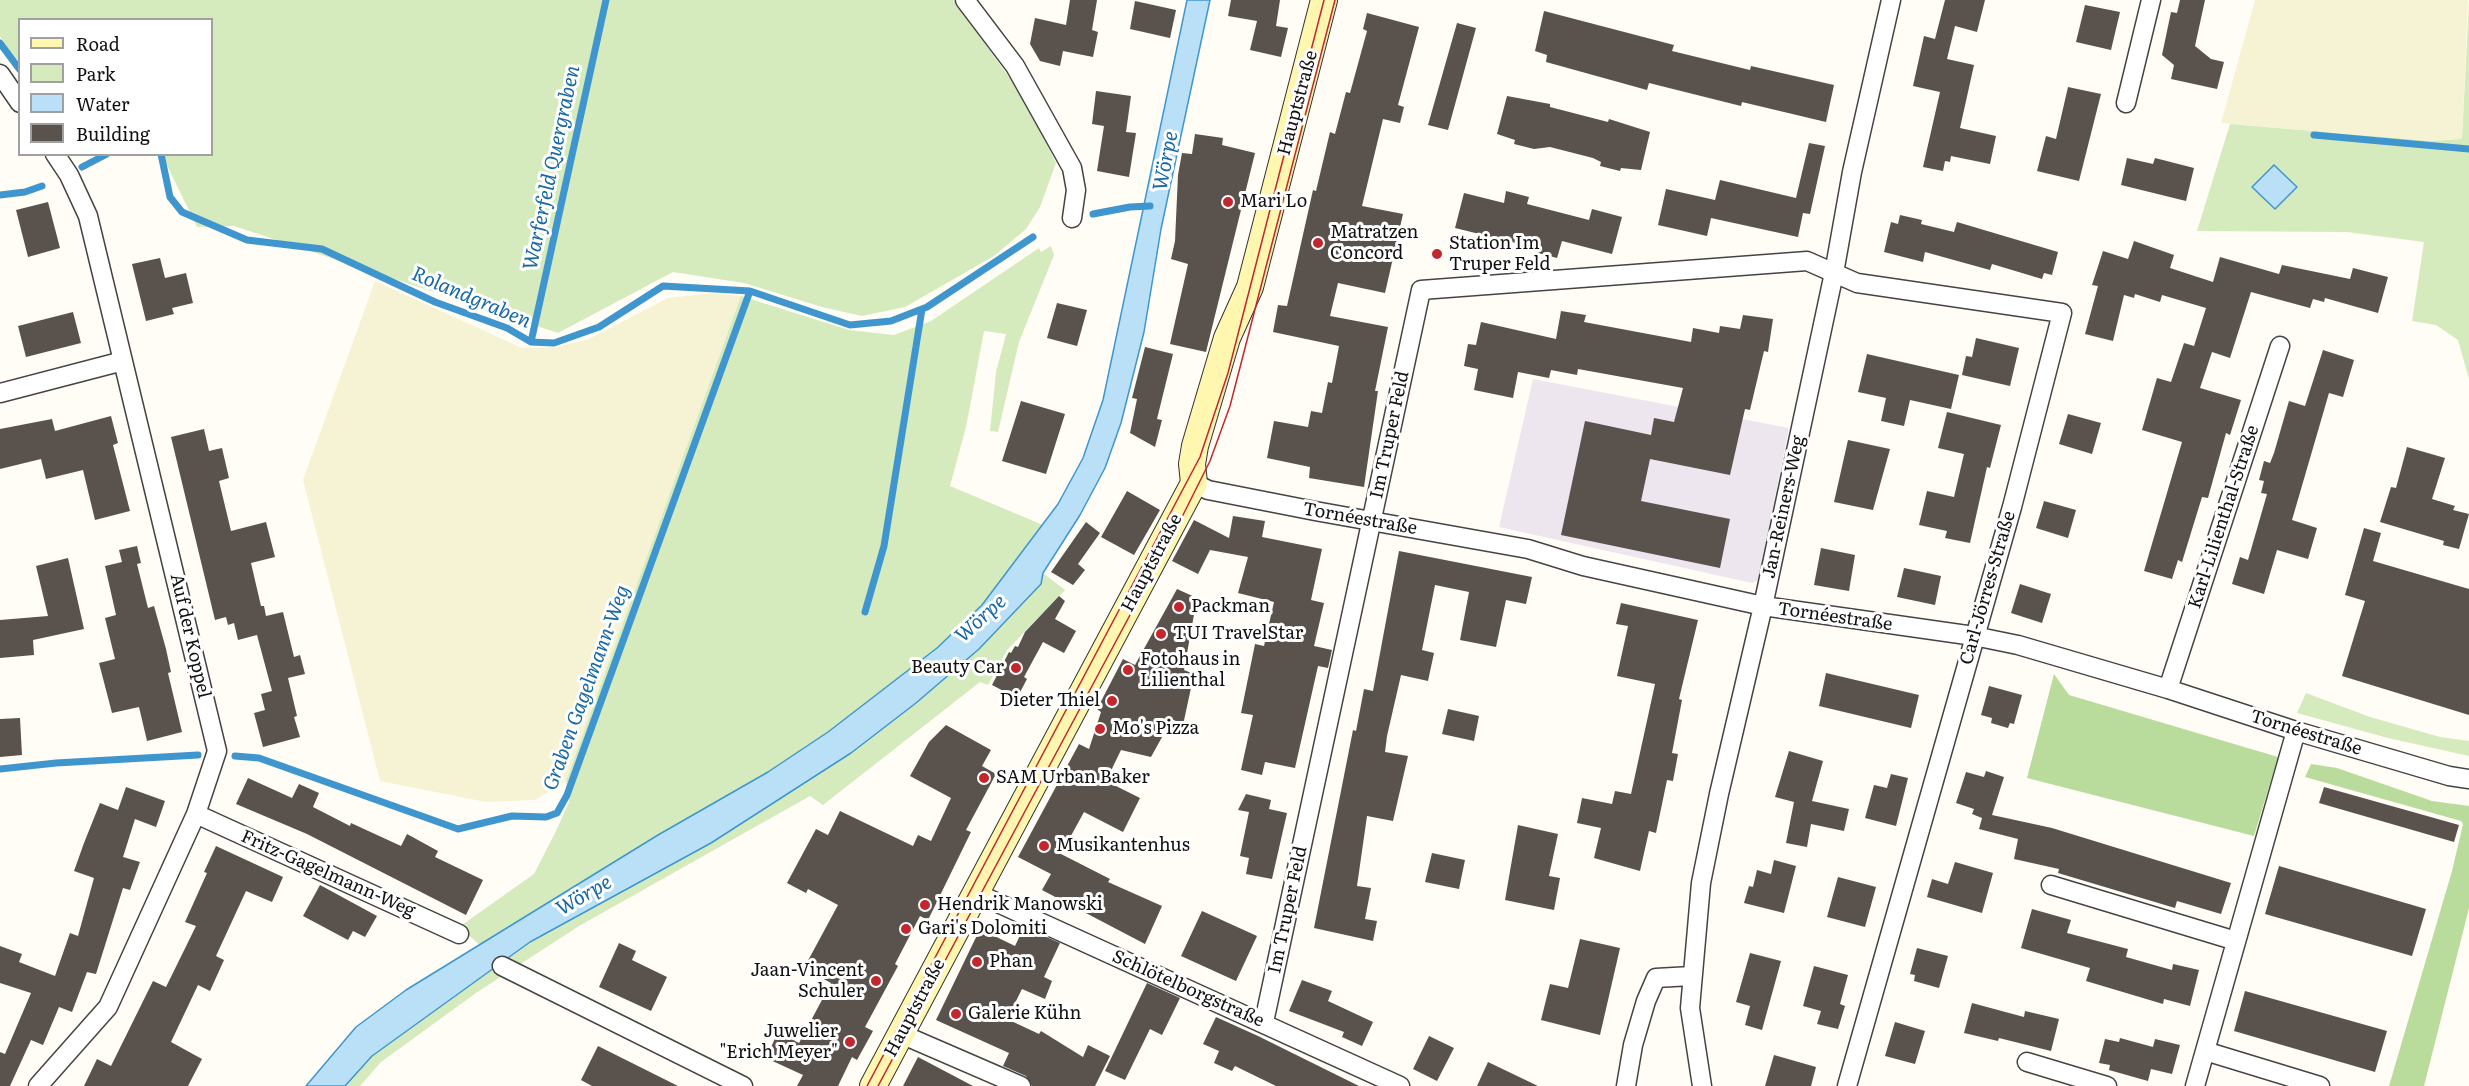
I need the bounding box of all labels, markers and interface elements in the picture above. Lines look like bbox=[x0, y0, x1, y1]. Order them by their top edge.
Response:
legend bbox=[18, 18, 213, 156]
text: Road bbox=[76, 30, 120, 57]
street label: Hauptstraße bbox=[1274, 48, 1322, 158]
text: Park bbox=[76, 60, 115, 87]
water label: Warferfeld Quergraben bbox=[519, 63, 585, 273]
text: Water bbox=[76, 90, 129, 117]
text: Building bbox=[76, 120, 150, 147]
water label: Wörpe bbox=[1148, 129, 1184, 193]
place label: Mari Lo bbox=[1240, 191, 1307, 213]
marker: Mari Lo bbox=[1221, 195, 1235, 209]
place label: Matratzen Concord bbox=[1330, 222, 1419, 264]
place label: Station Im Truper Feld bbox=[1449, 233, 1550, 276]
marker: Matratzen Concord bbox=[1311, 236, 1325, 250]
marker: Station Im Truper Feld bbox=[1430, 247, 1444, 261]
water label: Rolandgraben bbox=[408, 262, 534, 334]
street label: Im Truper Feld bbox=[1366, 369, 1414, 501]
street label: Karl-Lilienthal-Straße bbox=[2184, 423, 2264, 611]
street label: Jan-Reiners-Weg bbox=[1758, 434, 1810, 580]
street label: Tornéestraße bbox=[1301, 498, 1419, 540]
street label: Carl-Jörres-Straße bbox=[1956, 509, 2020, 667]
street label: Hauptstraße bbox=[1117, 510, 1187, 616]
street label: Auf der Koppel bbox=[165, 572, 215, 700]
water label: Graben Gagelmann-Weg bbox=[539, 582, 635, 794]
water label: Wörpe bbox=[951, 590, 1011, 648]
place label: Packman bbox=[1191, 596, 1270, 618]
street label: Tornéestraße bbox=[1776, 598, 1894, 636]
marker: Packman bbox=[1172, 600, 1186, 614]
place label: TUI TravelStar bbox=[1173, 623, 1303, 645]
marker: TUI TravelStar bbox=[1154, 627, 1168, 641]
place label: Fotohaus in Lilienthal bbox=[1140, 649, 1240, 692]
place label: Beauty Car bbox=[911, 657, 1004, 679]
marker: Beauty Car bbox=[1009, 661, 1023, 675]
marker: Fotohaus in Lilienthal bbox=[1121, 663, 1135, 677]
place label: Dieter Thiel bbox=[999, 690, 1100, 712]
marker: Dieter Thiel bbox=[1105, 694, 1119, 708]
street label: Tornéestraße bbox=[2248, 706, 2364, 760]
place label: Mo's Pizza bbox=[1112, 718, 1199, 740]
marker: Mo's Pizza bbox=[1093, 722, 1107, 736]
place label: SAM Urban Baker bbox=[996, 767, 1150, 789]
marker: SAM Urban Baker bbox=[977, 771, 991, 785]
street label: Fritz-Gagelmann-Weg bbox=[237, 826, 419, 922]
place label: Musikantenhus bbox=[1056, 835, 1190, 857]
marker: Musikantenhus bbox=[1037, 839, 1051, 853]
street label: Im Truper Feld bbox=[1264, 844, 1312, 976]
water label: Wörpe bbox=[552, 871, 616, 921]
place label: Hendrik Manowski bbox=[937, 894, 1103, 916]
marker: Hendrik Manowski bbox=[918, 898, 932, 912]
place label: Gari's Dolomiti bbox=[918, 918, 1047, 940]
marker: Gari's Dolomiti bbox=[899, 922, 913, 936]
street label: Schlötelborgstraße bbox=[1109, 946, 1267, 1032]
place label: Phan bbox=[989, 951, 1033, 973]
street label: Hauptstraße bbox=[880, 955, 950, 1061]
marker: Phan bbox=[970, 955, 984, 969]
place label: Jaan-Vincent Schuler bbox=[751, 960, 864, 1002]
marker: Jaan-Vincent Schuler bbox=[869, 974, 883, 988]
place label: Galerie Kühn bbox=[968, 1003, 1082, 1025]
marker: Galerie Kühn bbox=[949, 1007, 963, 1021]
place label: Juwelier "Erich Meyer" bbox=[719, 1021, 838, 1064]
marker: Juwelier "Erich Meyer" bbox=[843, 1035, 857, 1049]

